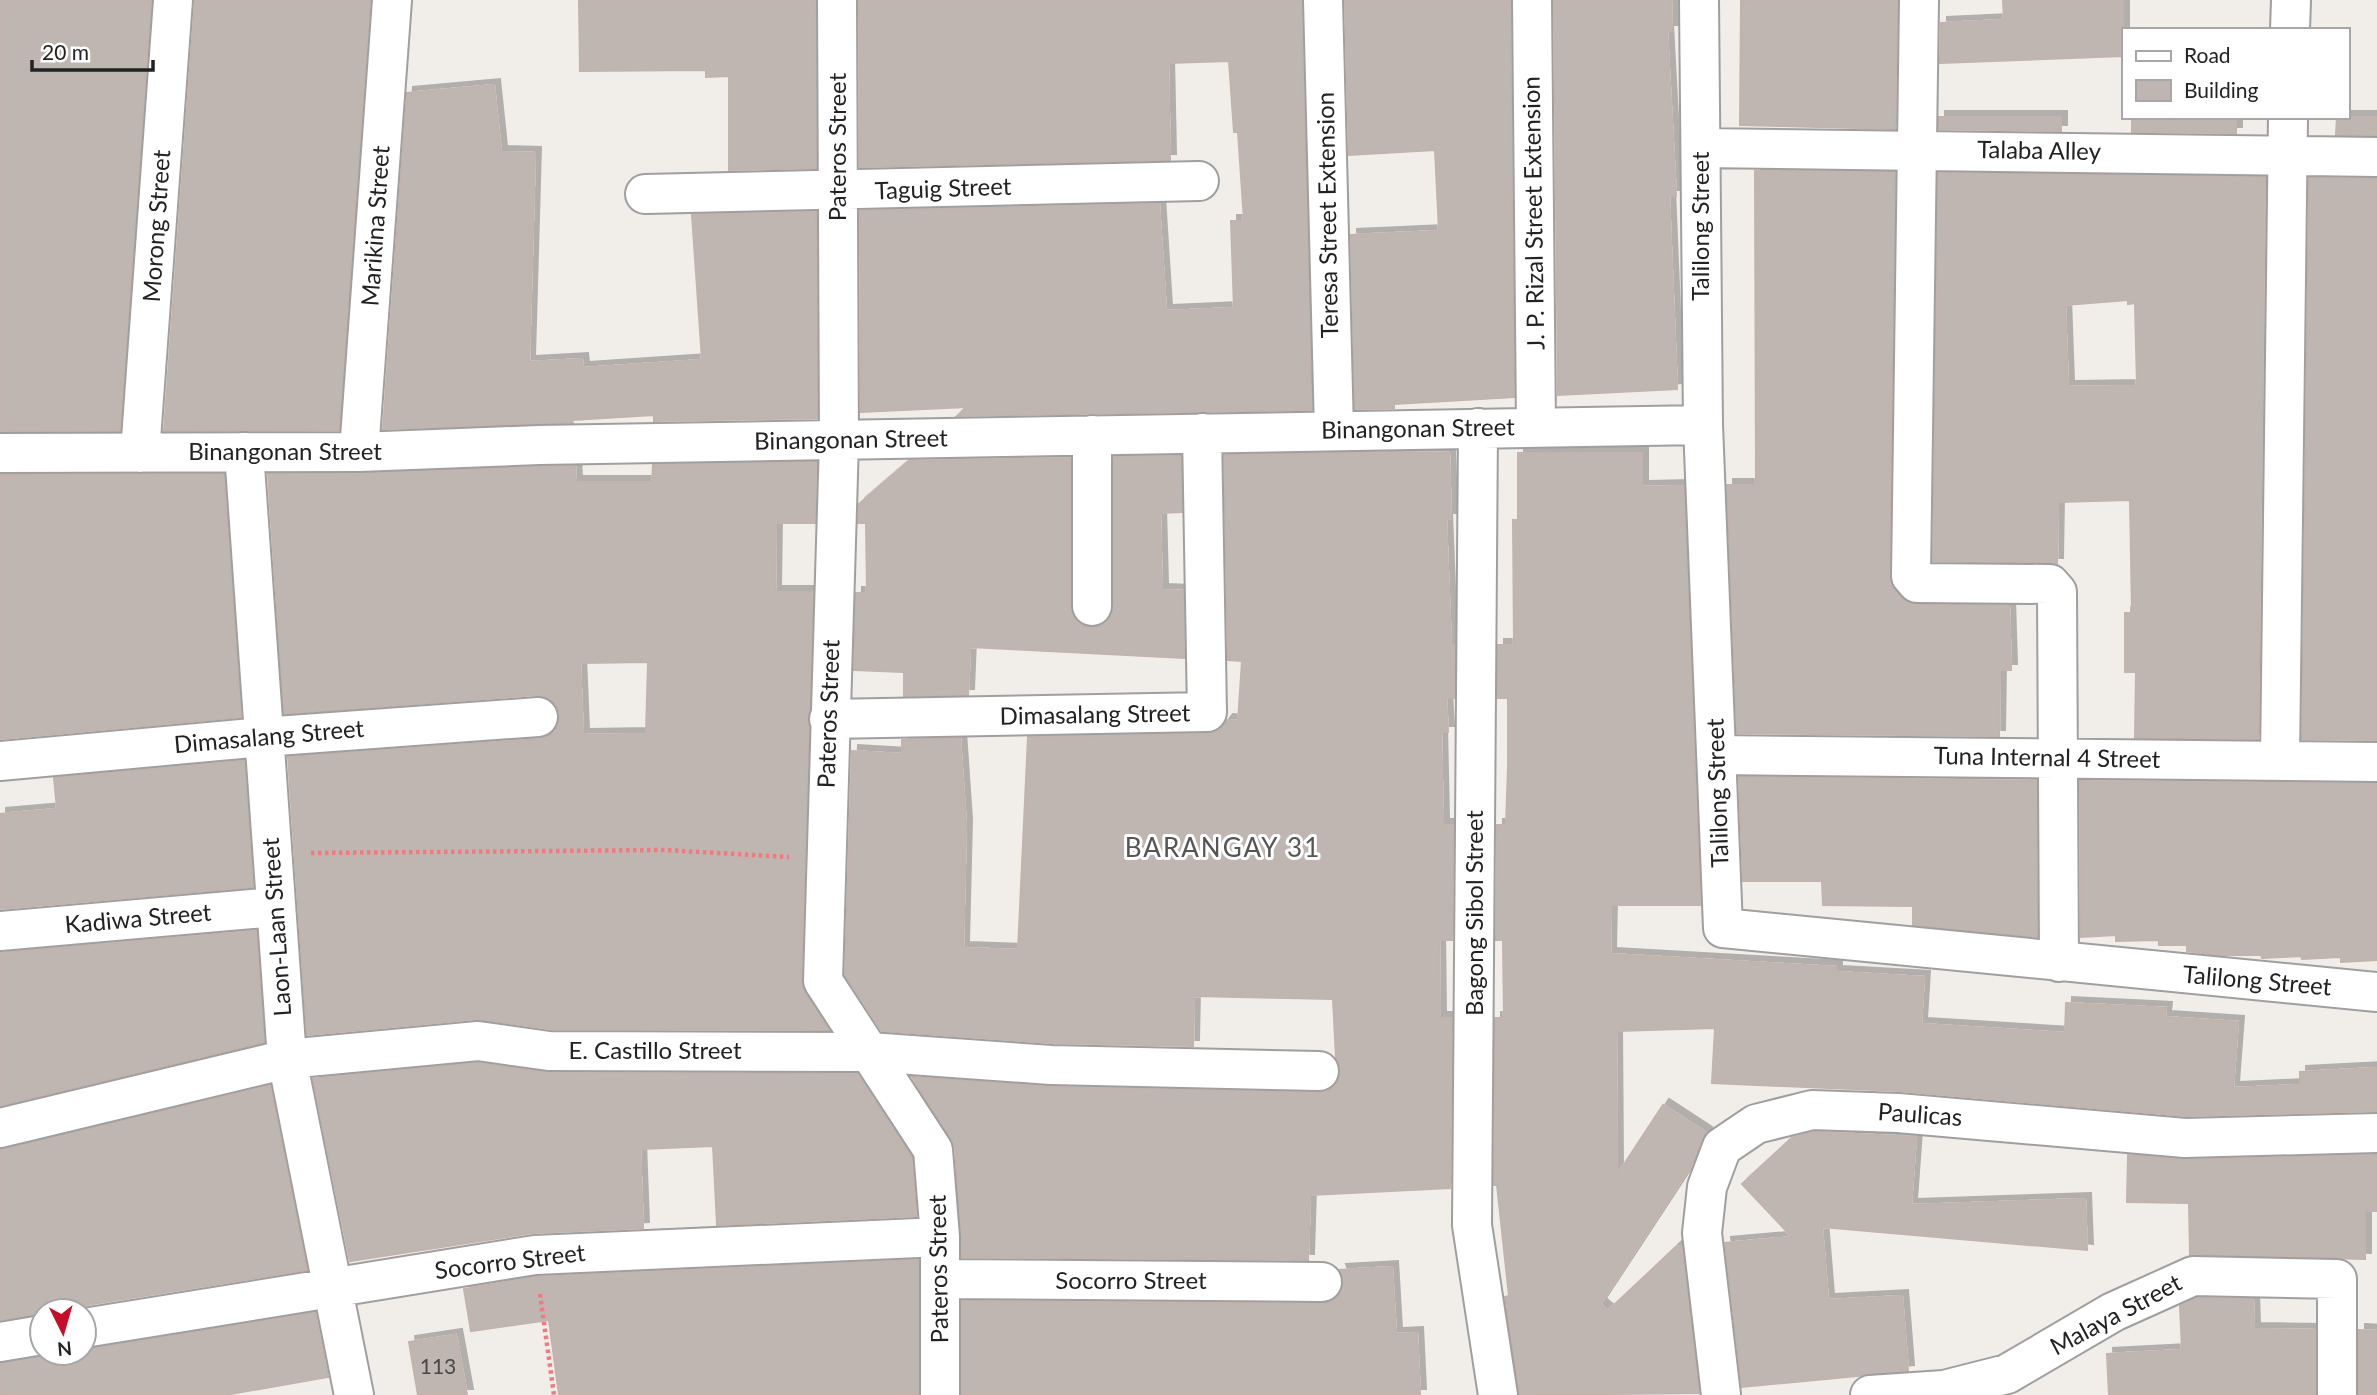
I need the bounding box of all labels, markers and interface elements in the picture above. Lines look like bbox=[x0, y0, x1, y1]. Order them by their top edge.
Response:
scale bar bbox=[32, 28, 152, 72]
legend bbox=[2122, 28, 2349, 119]
text: 20 m bbox=[42, 39, 89, 64]
text: Road bbox=[2184, 42, 2231, 67]
street label: Pateros Street bbox=[822, 72, 851, 221]
street label: J. P. Rizal Street Extension bbox=[1516, 76, 1549, 350]
text: Building bbox=[2184, 77, 2259, 102]
street label: Teresa Street Extension bbox=[1310, 92, 1343, 338]
street label: Talaba Alley bbox=[1977, 134, 2102, 165]
street label: Marikina Street bbox=[354, 144, 395, 307]
street label: Morong Street bbox=[136, 148, 175, 303]
street label: Talilong Street bbox=[1685, 151, 1714, 301]
street label: Taguig Street bbox=[874, 171, 1012, 204]
street label: Binangonan Street bbox=[1321, 411, 1515, 444]
street label: Binangonan Street bbox=[754, 422, 948, 455]
street label: Binangonan Street bbox=[188, 436, 382, 465]
street label: Pateros Street bbox=[810, 639, 845, 789]
street label: Dimasalang Street bbox=[999, 697, 1191, 730]
street label: Dimasalang Street bbox=[173, 713, 365, 758]
street label: Talilong Street bbox=[1699, 718, 1734, 868]
street label: Tuna Internal 4 Street bbox=[1933, 740, 2161, 773]
street label: Bagong Sibol Street bbox=[1459, 810, 1488, 1016]
district label: BARANGAY 31 bbox=[1125, 831, 1321, 863]
street label: Laon-Laan Street bbox=[255, 836, 296, 1017]
street label: Kadiwa Street bbox=[63, 897, 213, 938]
street label: Talilong Street bbox=[2182, 959, 2333, 1000]
street label: E. Castillo Street bbox=[568, 1035, 742, 1064]
street label: Paulicas bbox=[1877, 1096, 1963, 1131]
street label: Pateros Street bbox=[922, 1194, 953, 1344]
street label: Socorro Street bbox=[433, 1237, 587, 1284]
street label: Socorro Street bbox=[1055, 1265, 1207, 1294]
street label: Malaya Street bbox=[2045, 1267, 2186, 1360]
north arrow bbox=[28, 1297, 98, 1367]
text: N bbox=[56, 1337, 73, 1362]
house number: 113 bbox=[420, 1353, 456, 1378]

